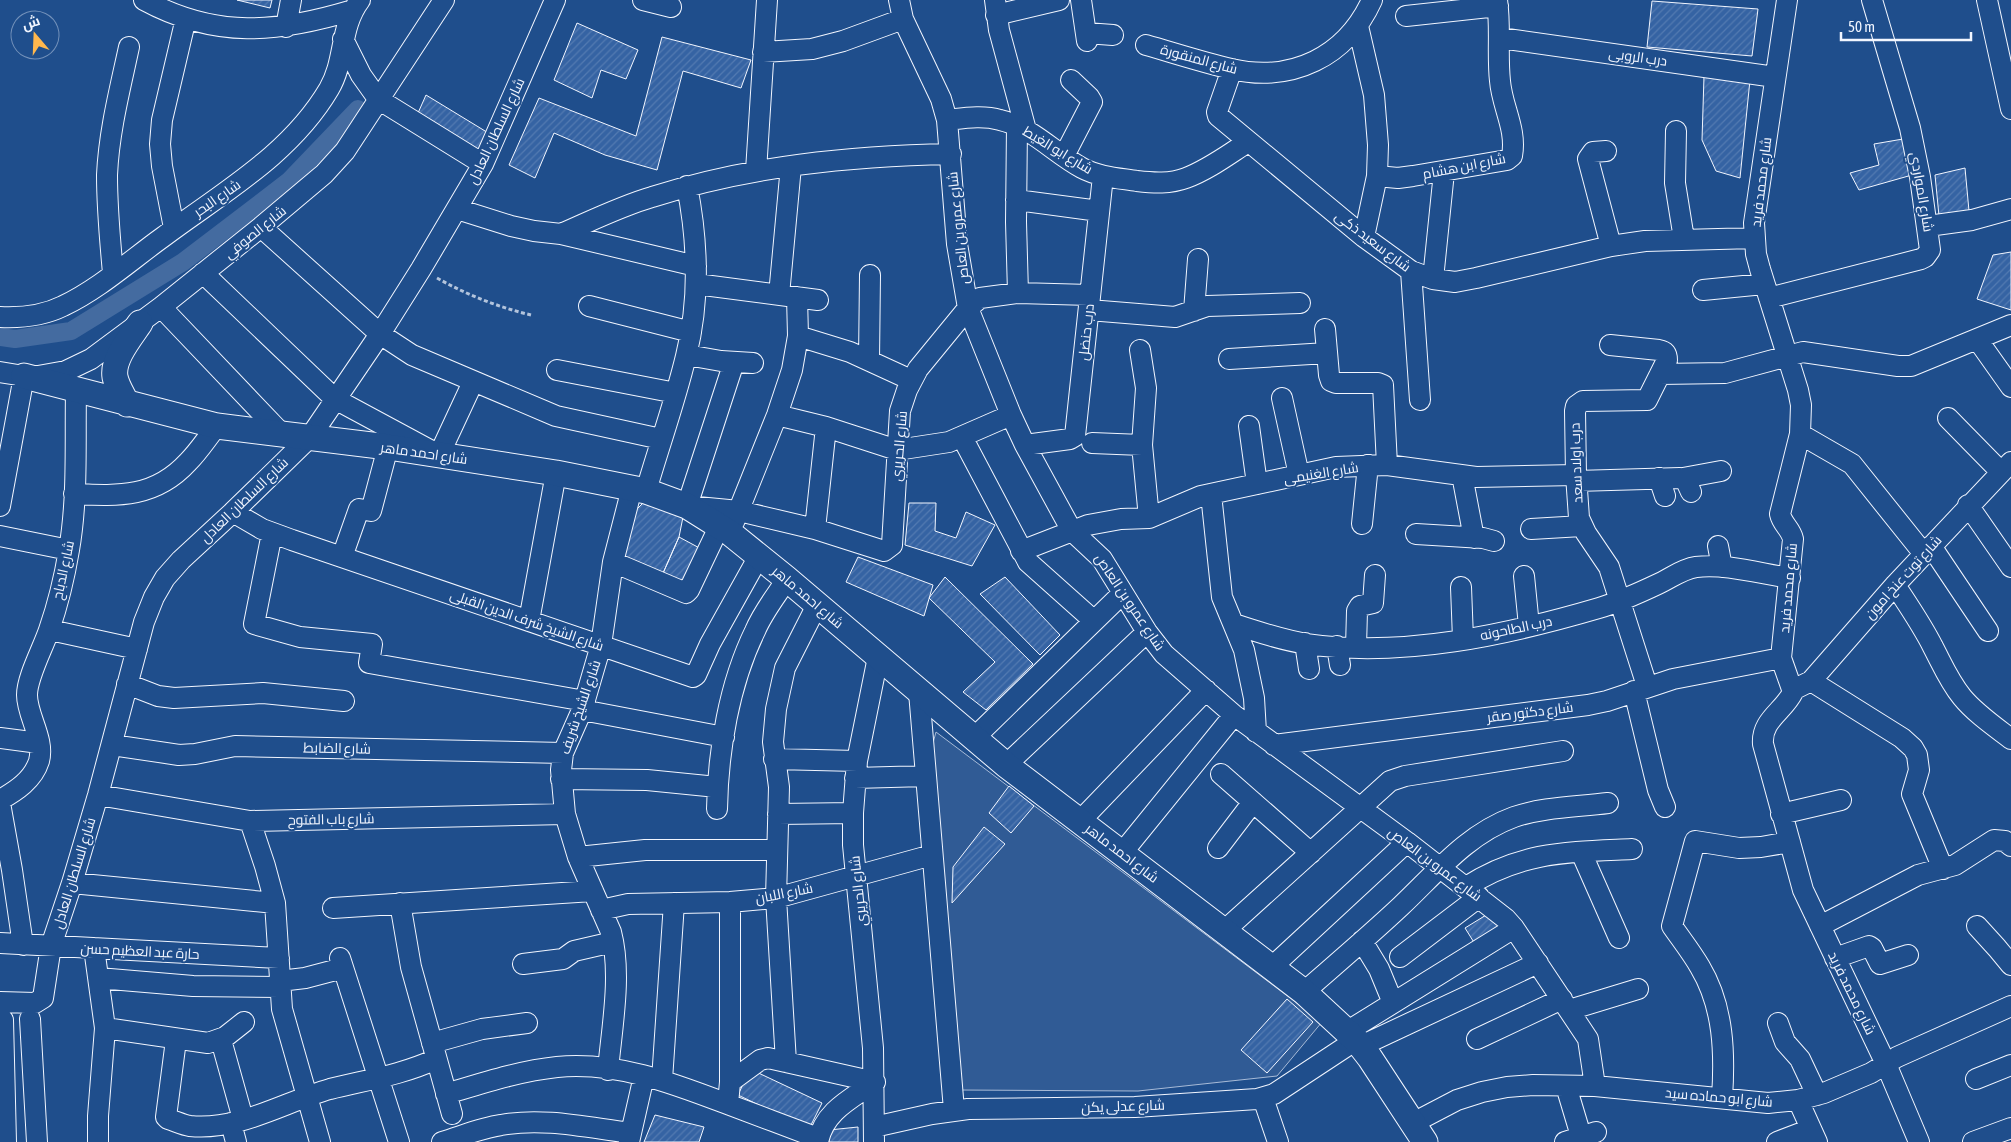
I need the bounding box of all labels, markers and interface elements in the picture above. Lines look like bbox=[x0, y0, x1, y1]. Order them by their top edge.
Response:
north arrow bbox=[10, 10, 60, 60]
scale bar bbox=[1841, 10, 1971, 42]
text: ش bbox=[20, 12, 42, 34]
text: 50 m bbox=[1848, 18, 1875, 35]
street label: شارع المنقورة bbox=[1158, 41, 1239, 78]
street label: درب الروبى bbox=[1608, 45, 1668, 69]
street label: شارع السلطان العادل bbox=[464, 75, 529, 187]
street label: شارع ابو الغيط bbox=[1020, 123, 1096, 178]
street label: شارع محمد فريد bbox=[1748, 136, 1775, 228]
street label: شارع ابن هشام bbox=[1421, 150, 1507, 184]
street label: شارع المواردي bbox=[1903, 151, 1937, 234]
street label: شارع عمرو بن العاص bbox=[944, 171, 973, 285]
street label: شارع البحر bbox=[190, 176, 244, 221]
street label: شارع الصوفي bbox=[221, 202, 292, 265]
street label: شارع سعيد ذكى bbox=[1331, 207, 1414, 276]
street label: درب حنضل bbox=[1075, 303, 1097, 361]
street label: شارع الحريري bbox=[888, 410, 914, 482]
street label: درب اولاد سعد bbox=[1567, 422, 1585, 504]
street label: شارع احمد ماهر bbox=[378, 439, 469, 468]
street label: شارع السلطان العادل bbox=[197, 454, 292, 547]
street label: شارع الغنيمى bbox=[1282, 459, 1360, 488]
street label: شارع توت عنخ امون bbox=[1861, 532, 1946, 623]
street label: شارع الدباح bbox=[49, 539, 78, 601]
street label: شارع محمد فريد bbox=[1776, 542, 1801, 634]
street label: شارع عمرو بن العاص bbox=[1091, 551, 1168, 654]
street label: شارع احمد ماهر bbox=[768, 562, 847, 632]
street label: شارع الشيخ شرف الدين القبلى bbox=[448, 586, 606, 655]
street label: درب الطاحونه bbox=[1478, 613, 1554, 643]
street label: شارع الشيخ شريف bbox=[556, 658, 605, 757]
street label: شارع دكتور صقر bbox=[1485, 699, 1574, 726]
street label: شارع الضابط bbox=[303, 739, 371, 758]
street label: شارع باب الفتوح bbox=[287, 810, 375, 829]
street label: شارع السلطان العادل bbox=[49, 815, 100, 931]
street label: شارع احمد ماهر bbox=[1081, 820, 1162, 887]
street label: شارع عمرو بن العاص bbox=[1384, 824, 1485, 905]
street label: شارع الحريري bbox=[846, 854, 874, 927]
street label: شارع اللبان bbox=[754, 880, 814, 907]
street label: حارة عبد العظيم حسن bbox=[80, 940, 200, 964]
street label: شارع محمد فريد bbox=[1824, 949, 1879, 1038]
street label: شارع ابو حماده سيد bbox=[1664, 1084, 1773, 1111]
street label: شارع عدلى يكن bbox=[1081, 1097, 1165, 1116]

